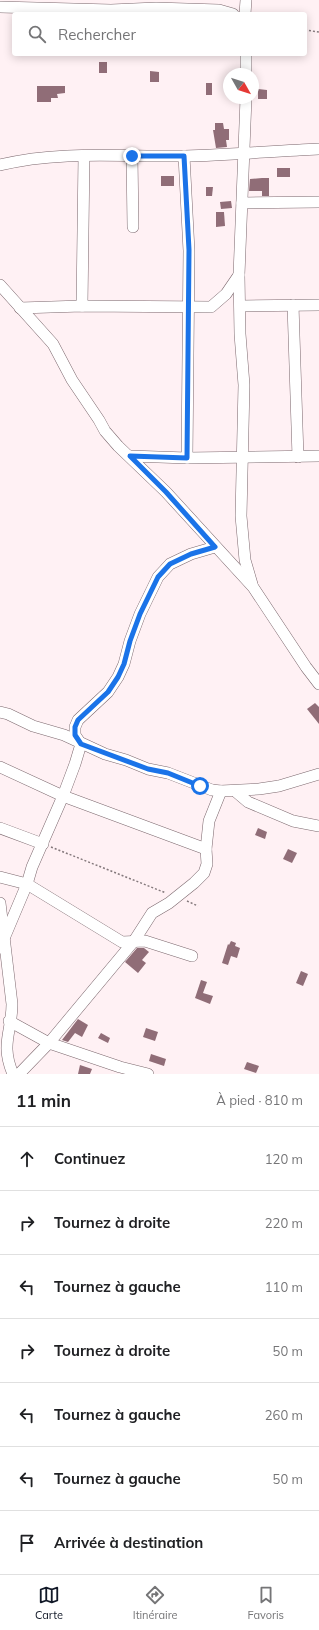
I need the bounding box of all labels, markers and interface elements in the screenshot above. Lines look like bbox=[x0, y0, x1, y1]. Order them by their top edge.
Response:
search box bbox=[12, 12, 307, 56]
icon: search bbox=[26, 23, 48, 45]
text: Rechercher bbox=[58, 25, 136, 44]
north arrow bbox=[223, 68, 259, 104]
route end bbox=[123, 147, 141, 165]
route start bbox=[191, 777, 209, 795]
text: 11 min bbox=[16, 1090, 71, 1111]
text: À pied · 810 m bbox=[216, 1092, 303, 1108]
icon: ahead bbox=[16, 1148, 38, 1170]
text: Continuez bbox=[54, 1149, 125, 1168]
text: 120 m bbox=[265, 1151, 303, 1167]
icon: right bbox=[16, 1212, 38, 1234]
text: Tournez à droite bbox=[54, 1213, 170, 1232]
text: 220 m bbox=[265, 1215, 303, 1231]
icon: left bbox=[16, 1276, 38, 1298]
text: Tournez à gauche bbox=[54, 1277, 181, 1296]
text: 110 m bbox=[265, 1279, 303, 1295]
icon: right bbox=[16, 1340, 38, 1362]
text: Tournez à droite bbox=[54, 1341, 170, 1360]
text: 50 m bbox=[273, 1343, 303, 1359]
icon: left bbox=[16, 1404, 38, 1426]
text: Tournez à gauche bbox=[54, 1405, 181, 1424]
text: 260 m bbox=[265, 1407, 303, 1423]
icon: left bbox=[16, 1468, 38, 1490]
text: Tournez à gauche bbox=[54, 1469, 181, 1488]
text: 50 m bbox=[273, 1471, 303, 1487]
icon: arrive bbox=[16, 1532, 38, 1554]
text: Arrivée à destination bbox=[54, 1533, 203, 1552]
tab: Carte bbox=[35, 1584, 63, 1622]
tab: Itinéraire bbox=[133, 1584, 178, 1622]
tab: Favoris bbox=[247, 1584, 284, 1622]

